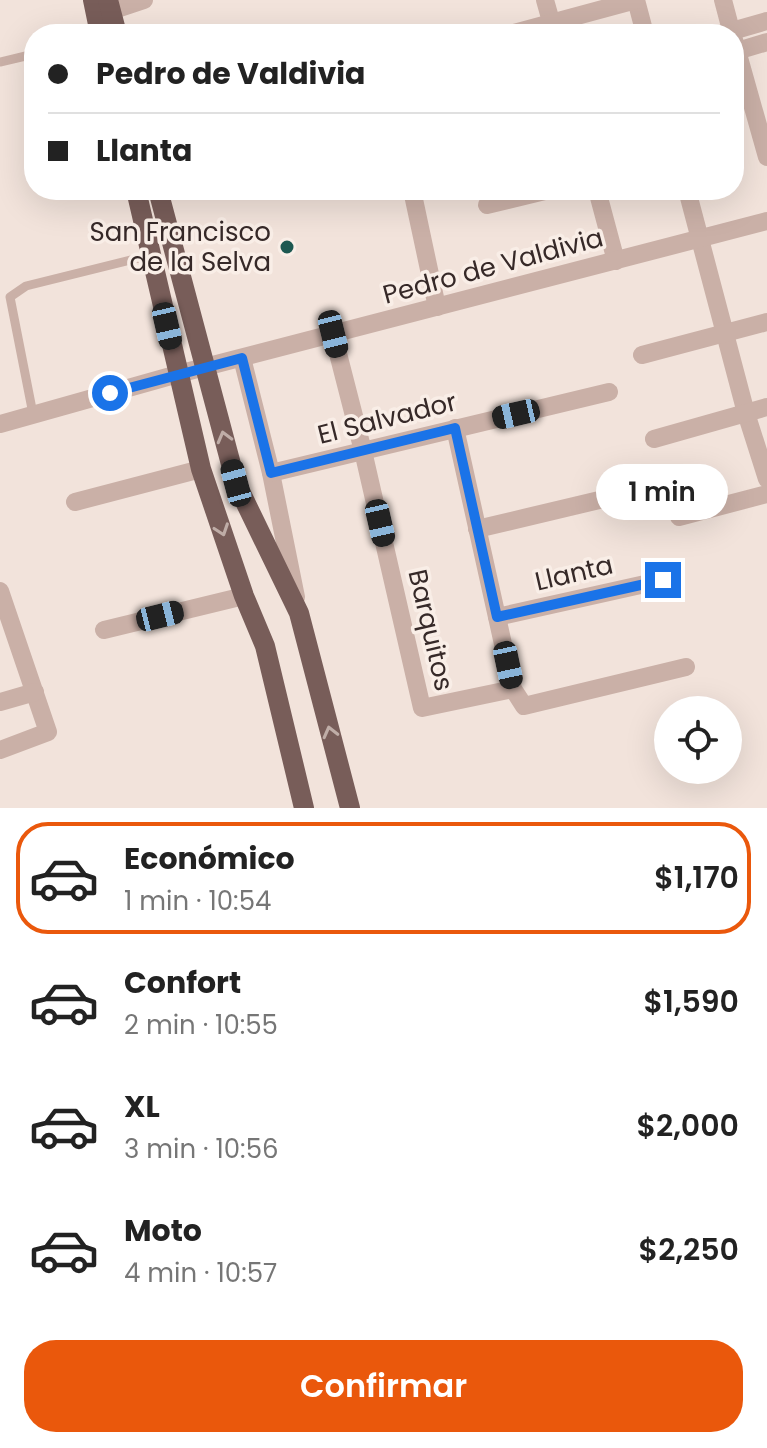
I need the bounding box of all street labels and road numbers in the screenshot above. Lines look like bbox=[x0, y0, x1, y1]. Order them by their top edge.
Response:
street label: Pedro de Valdivia bbox=[379, 219, 607, 313]
street label: El Salvador bbox=[314, 383, 460, 453]
street label: Llanta bbox=[532, 547, 616, 599]
street label: Barquitos bbox=[400, 566, 462, 694]

